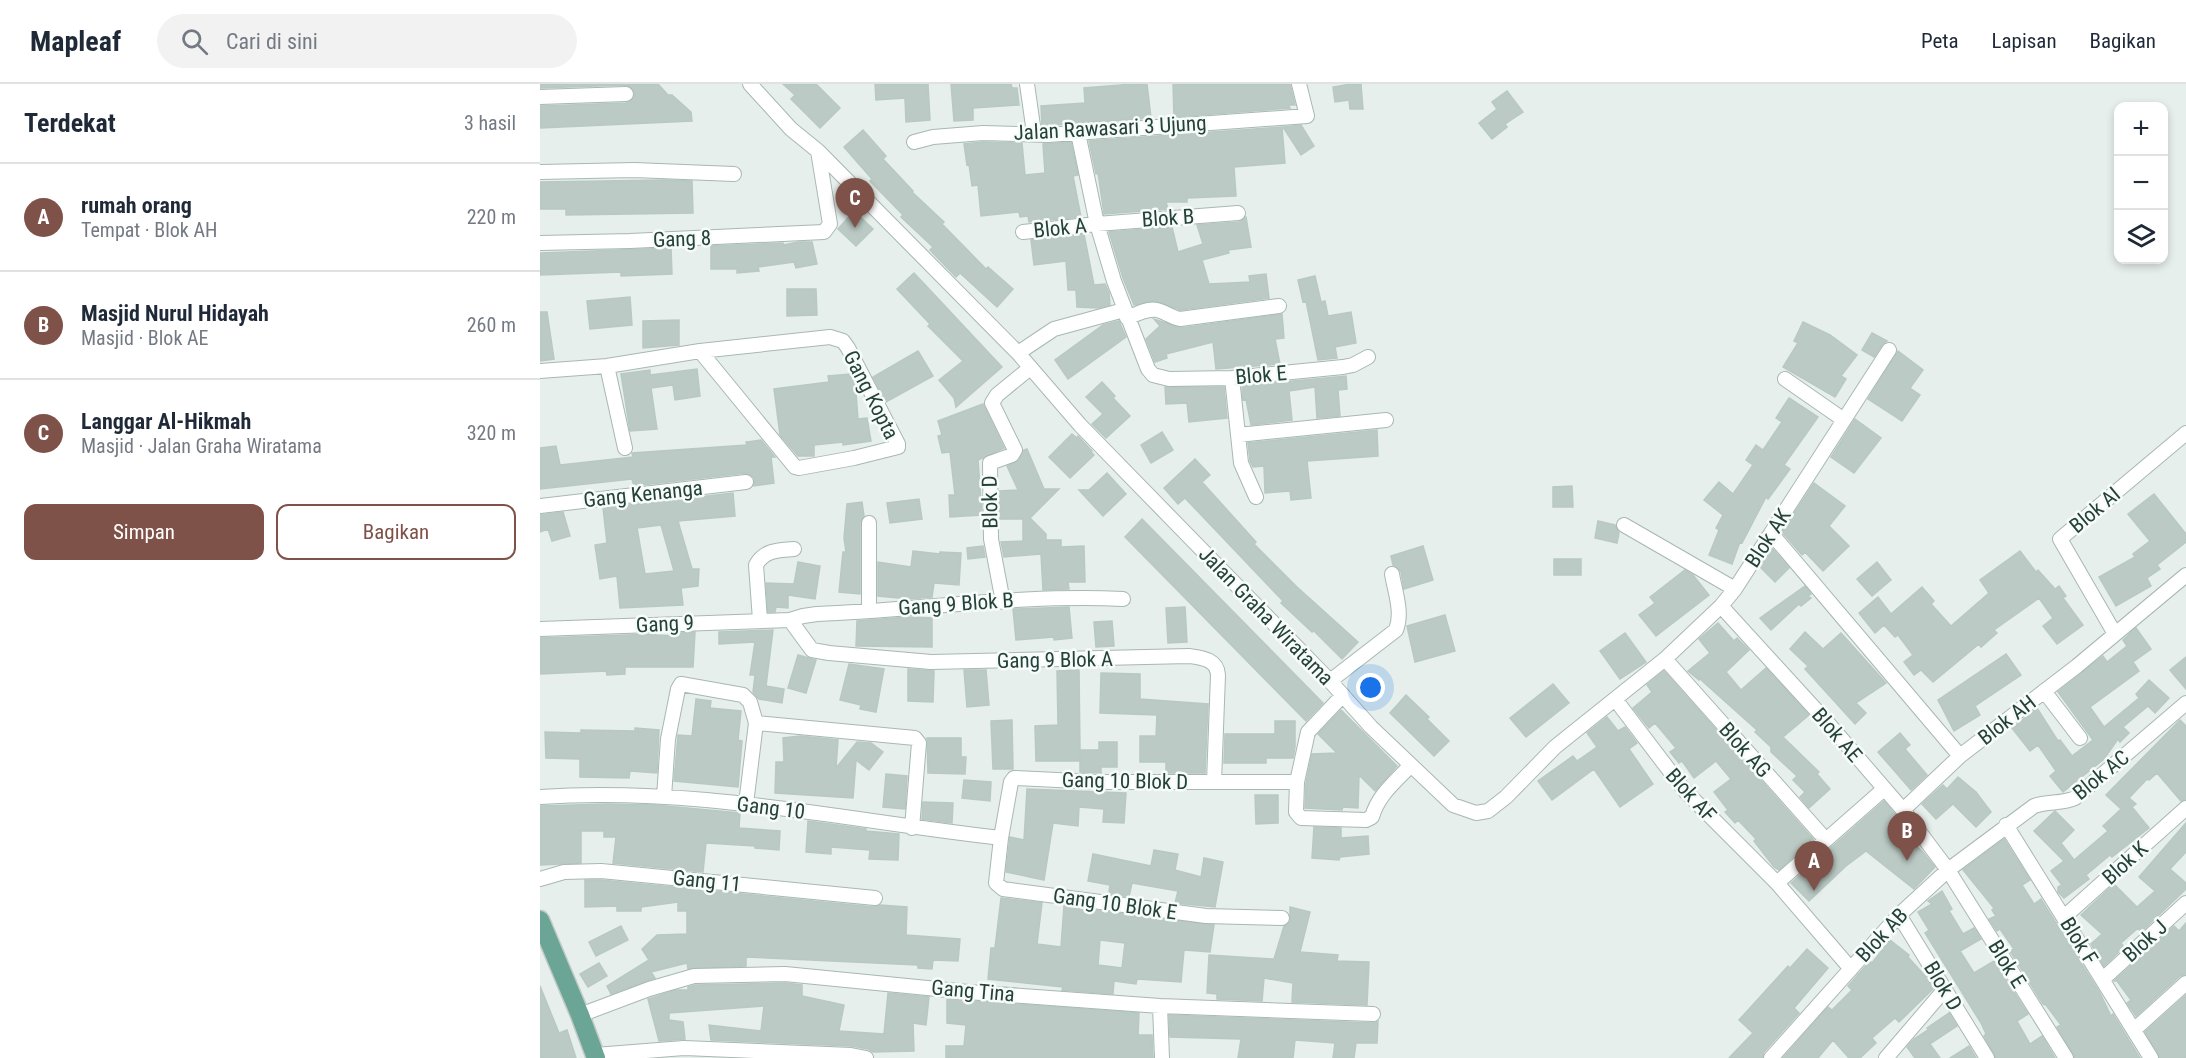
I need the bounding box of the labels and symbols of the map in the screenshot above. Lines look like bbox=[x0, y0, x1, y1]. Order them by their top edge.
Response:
street label: Jalan Rawasari 3 Ujung bbox=[1013, 111, 1207, 145]
pin: C bbox=[836, 178, 874, 228]
street label: Blok B bbox=[1141, 204, 1195, 232]
street label: Blok A bbox=[1032, 213, 1088, 243]
street label: Gang 8 bbox=[653, 226, 711, 252]
street label: Gang Kopta bbox=[838, 347, 904, 443]
street label: Blok E bbox=[1234, 361, 1288, 389]
street label: Blok D bbox=[978, 475, 1002, 529]
street label: Gang Kenanga bbox=[582, 476, 704, 512]
street label: Blok AI bbox=[2065, 482, 2125, 538]
street label: Blok AK bbox=[1740, 504, 1796, 572]
street label: Jalan Graha Wiratama bbox=[1194, 542, 1338, 690]
street label: Gang 9 Blok B bbox=[898, 588, 1014, 620]
street label: Gang 9 bbox=[635, 610, 695, 638]
street label: Gang 9 Blok A bbox=[997, 647, 1113, 673]
your location bbox=[1356, 673, 1385, 702]
street label: Blok AH bbox=[1974, 690, 2040, 750]
street label: Blok AE bbox=[1807, 703, 1867, 767]
street label: Blok AG bbox=[1714, 718, 1776, 782]
street label: Blok AC bbox=[2068, 745, 2134, 805]
street label: Blok AF bbox=[1661, 763, 1721, 827]
street label: Gang 10 Blok D bbox=[1062, 768, 1188, 794]
street label: Gang 10 bbox=[736, 792, 806, 824]
pin: B bbox=[1888, 812, 1926, 861]
street label: Blok K bbox=[2097, 836, 2153, 890]
pin: A bbox=[1794, 842, 1834, 891]
street label: Gang 11 bbox=[672, 865, 742, 897]
street label: Gang 10 Blok E bbox=[1051, 883, 1179, 925]
street label: Blok AB bbox=[1851, 903, 1913, 967]
street label: Blok F bbox=[2055, 913, 2103, 969]
street label: Blok J bbox=[2118, 915, 2172, 967]
street label: Blok E bbox=[1983, 936, 2031, 992]
street label: Blok D bbox=[1919, 957, 1967, 1015]
street label: Gang Tina bbox=[930, 975, 1016, 1007]

